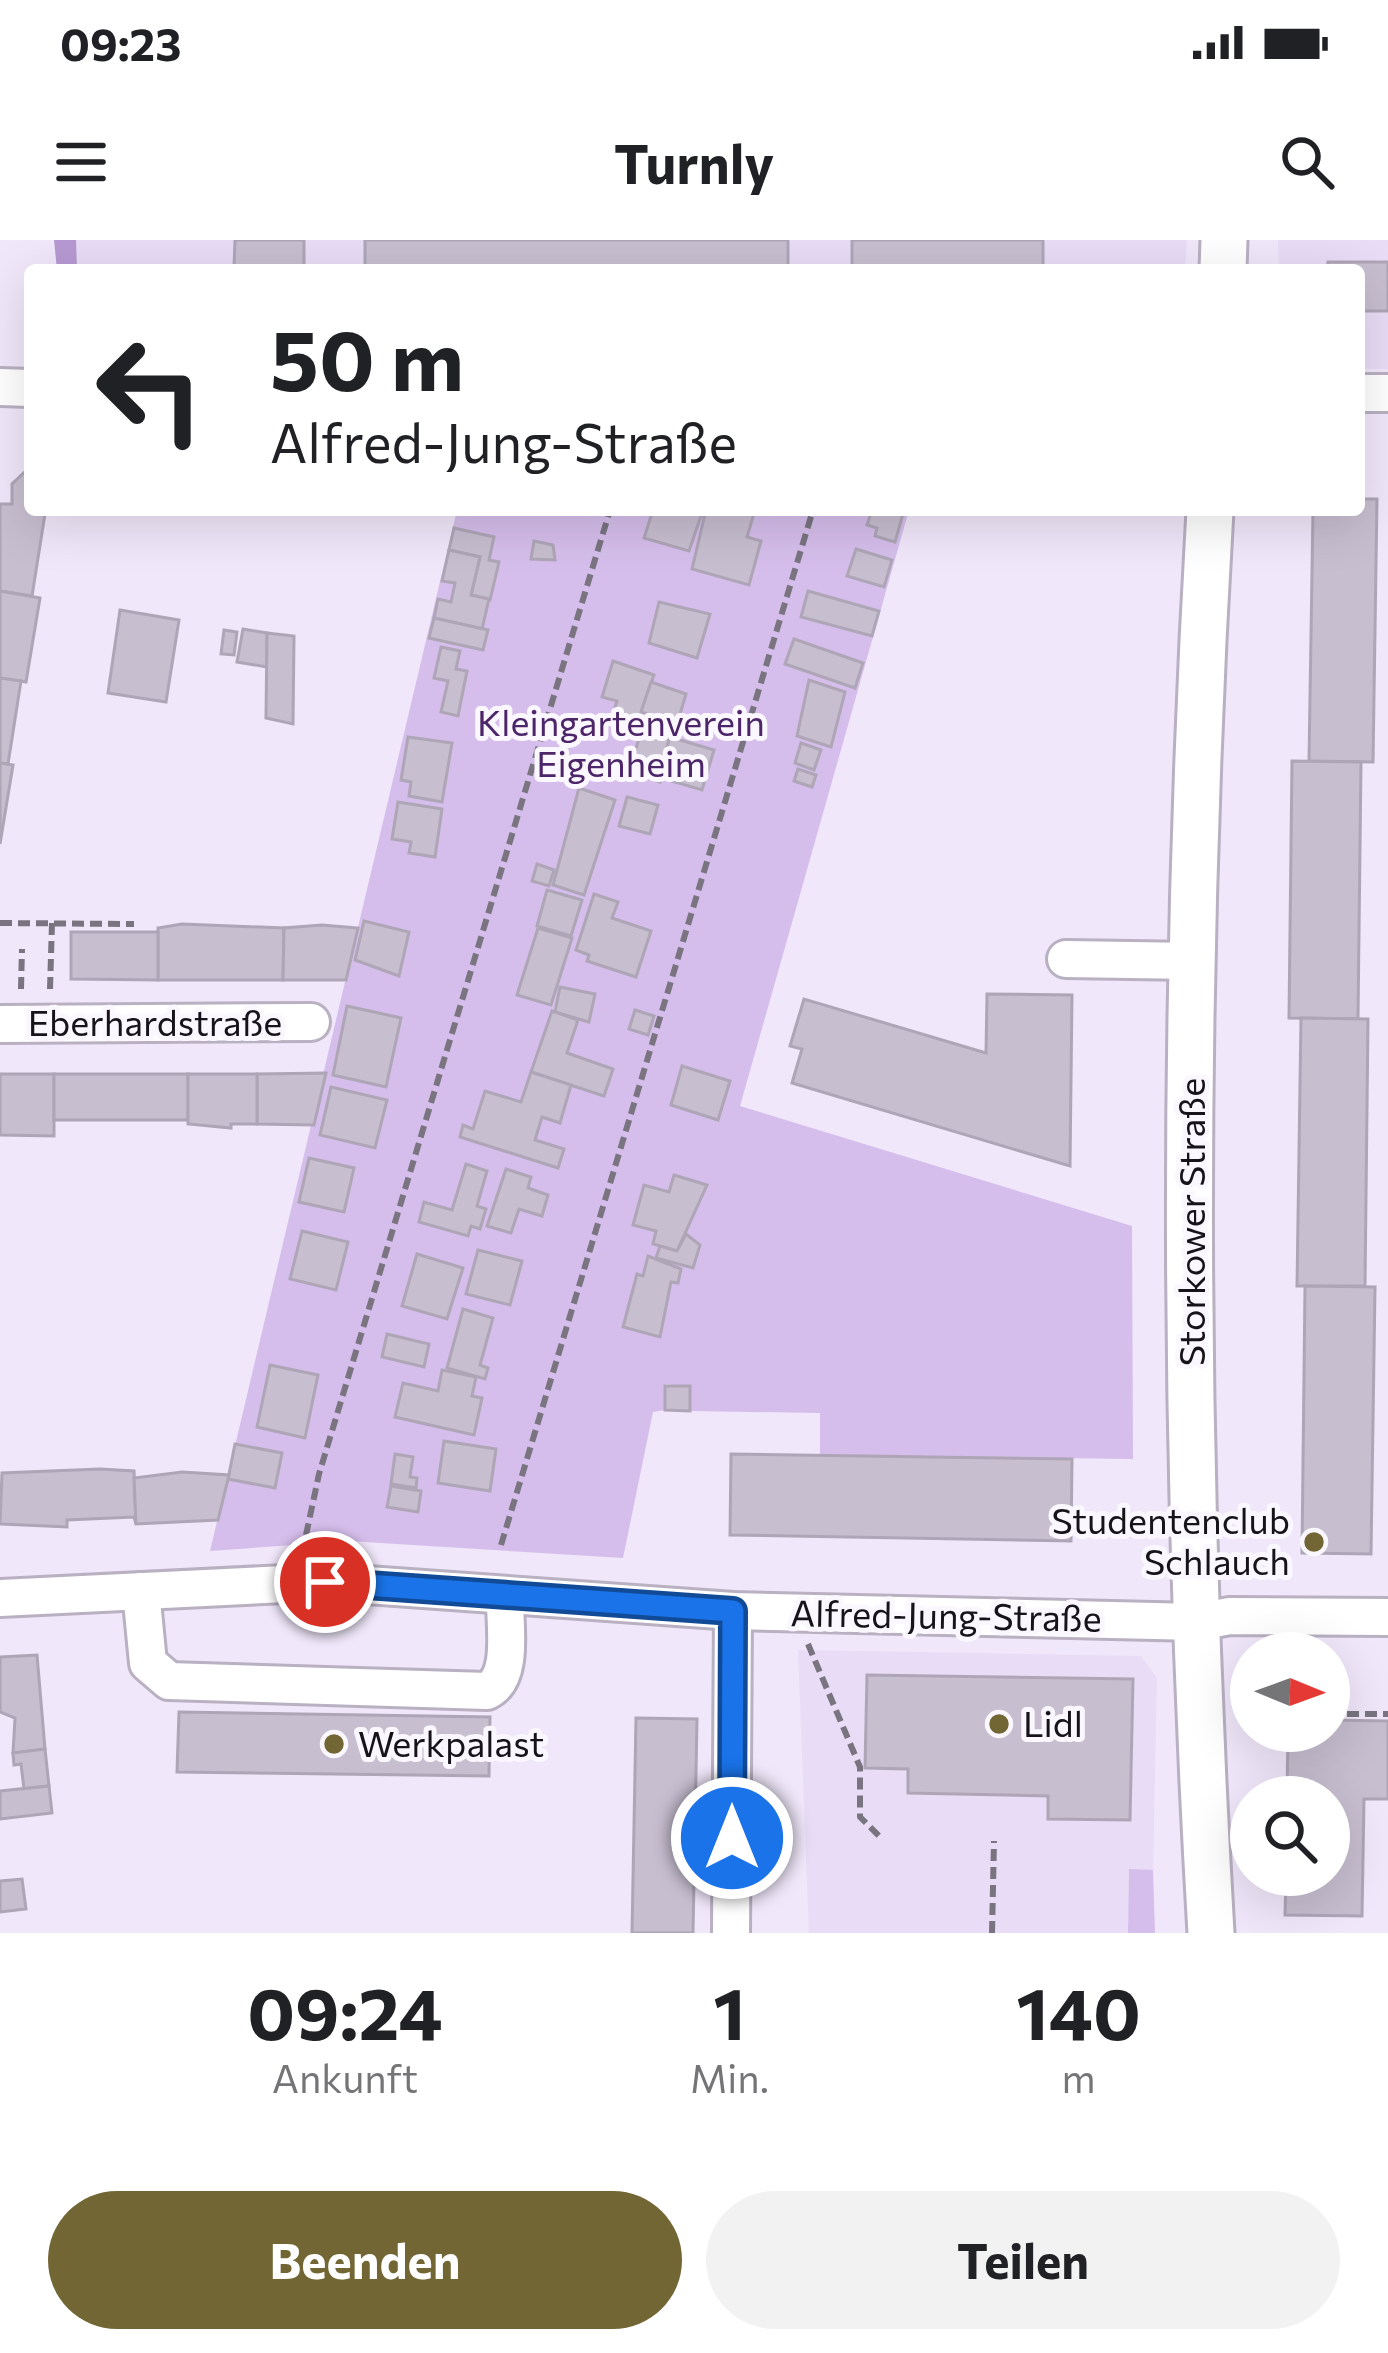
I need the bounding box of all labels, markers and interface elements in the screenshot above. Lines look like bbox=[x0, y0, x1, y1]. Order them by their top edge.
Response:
text: 09:23 bbox=[60, 15, 181, 70]
icon: menu bbox=[48, 129, 114, 195]
text: Turnly bbox=[614, 129, 774, 195]
icon: search bbox=[1274, 129, 1340, 195]
text: 50 m bbox=[270, 306, 464, 408]
icon: left bbox=[72, 312, 228, 468]
text: Alfred-Jung-Straße bbox=[270, 408, 737, 474]
park label: Kleingartenverein Eigenheim bbox=[477, 699, 765, 784]
street label: Eberhardstraße bbox=[28, 999, 282, 1043]
street label: Storkower Straße bbox=[1168, 1078, 1212, 1366]
place label: Studentenclub Schlauch bbox=[1052, 1497, 1290, 1582]
marker: Studentenclub Schlauch bbox=[1301, 1529, 1327, 1555]
pin bbox=[274, 1531, 376, 1633]
icon: arrive bbox=[292, 1549, 358, 1615]
street label: Alfred-Jung-Straße bbox=[790, 1589, 1102, 1639]
north arrow bbox=[1230, 1632, 1350, 1752]
map controls bbox=[1230, 1632, 1350, 1896]
place label: Lidl bbox=[1023, 1700, 1083, 1744]
marker: Lidl bbox=[986, 1711, 1012, 1737]
place label: Werkpalast bbox=[358, 1720, 544, 1764]
marker: Werkpalast bbox=[321, 1731, 347, 1757]
position arrow bbox=[669, 1775, 795, 1901]
button: search bbox=[1230, 1776, 1350, 1896]
text: 09:24 bbox=[247, 1967, 443, 2055]
text: 1 bbox=[713, 1967, 746, 2055]
text: 140 bbox=[1016, 1967, 1141, 2055]
text: Ankunft bbox=[272, 2053, 418, 2101]
text: Min. bbox=[690, 2053, 769, 2101]
text: m bbox=[1061, 2053, 1095, 2101]
button: Beenden bbox=[48, 2191, 682, 2329]
button: Teilen bbox=[706, 2191, 1340, 2329]

